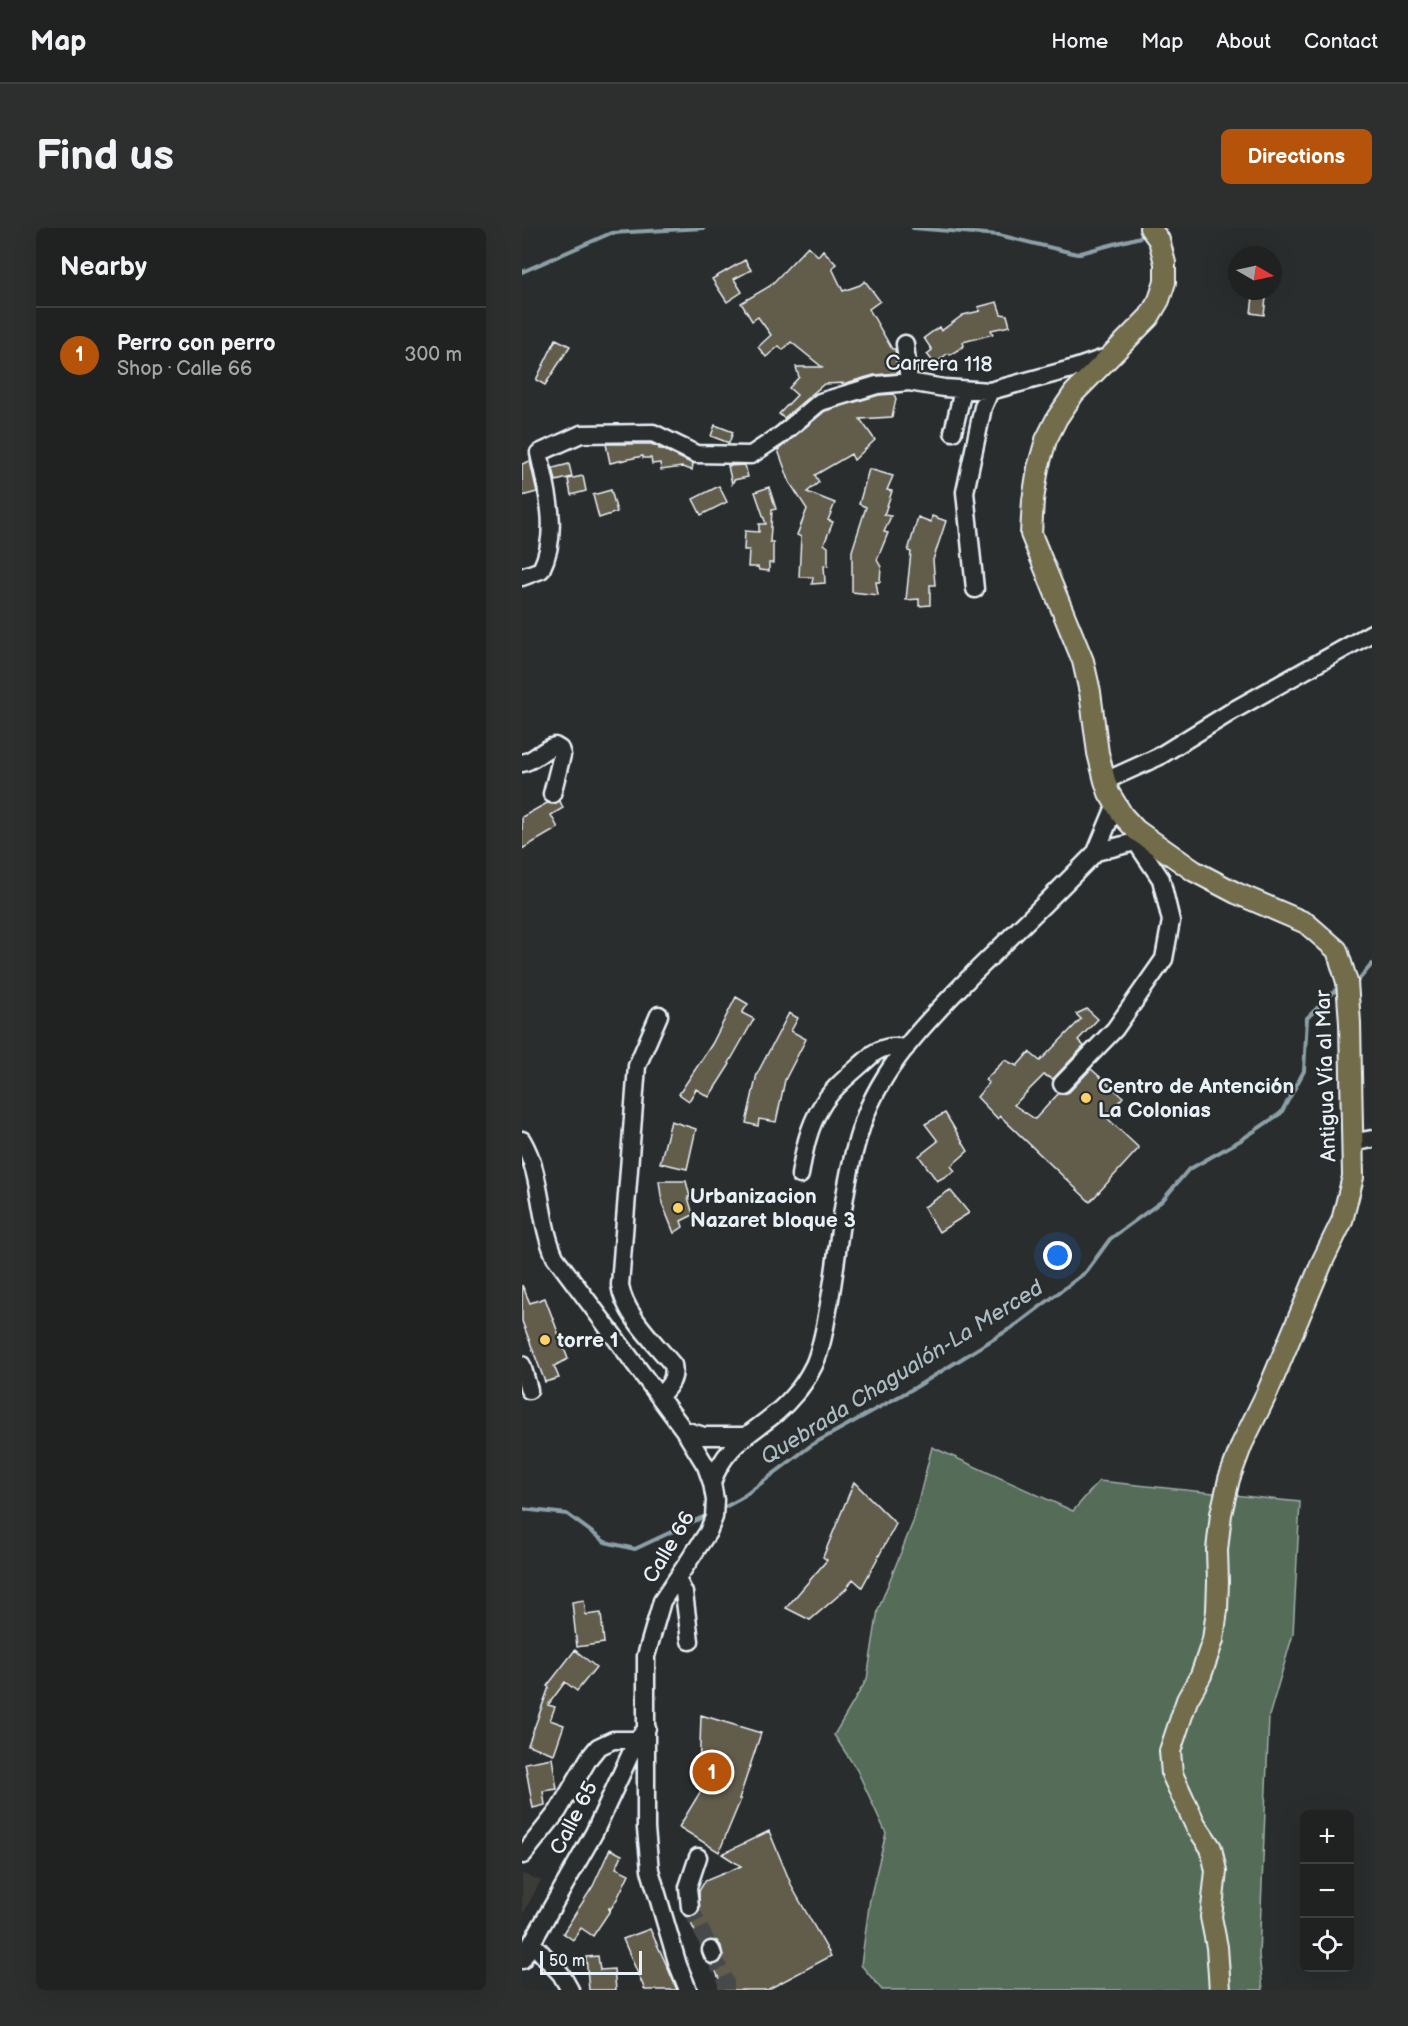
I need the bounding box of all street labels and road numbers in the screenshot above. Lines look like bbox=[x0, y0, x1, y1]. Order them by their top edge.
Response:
street label: Carrera 118 bbox=[885, 351, 993, 377]
street label: Antigua Vía al Mar bbox=[1310, 989, 1341, 1162]
street label: Calle 66 bbox=[638, 1506, 700, 1588]
street label: Calle 65 bbox=[545, 1777, 603, 1859]

